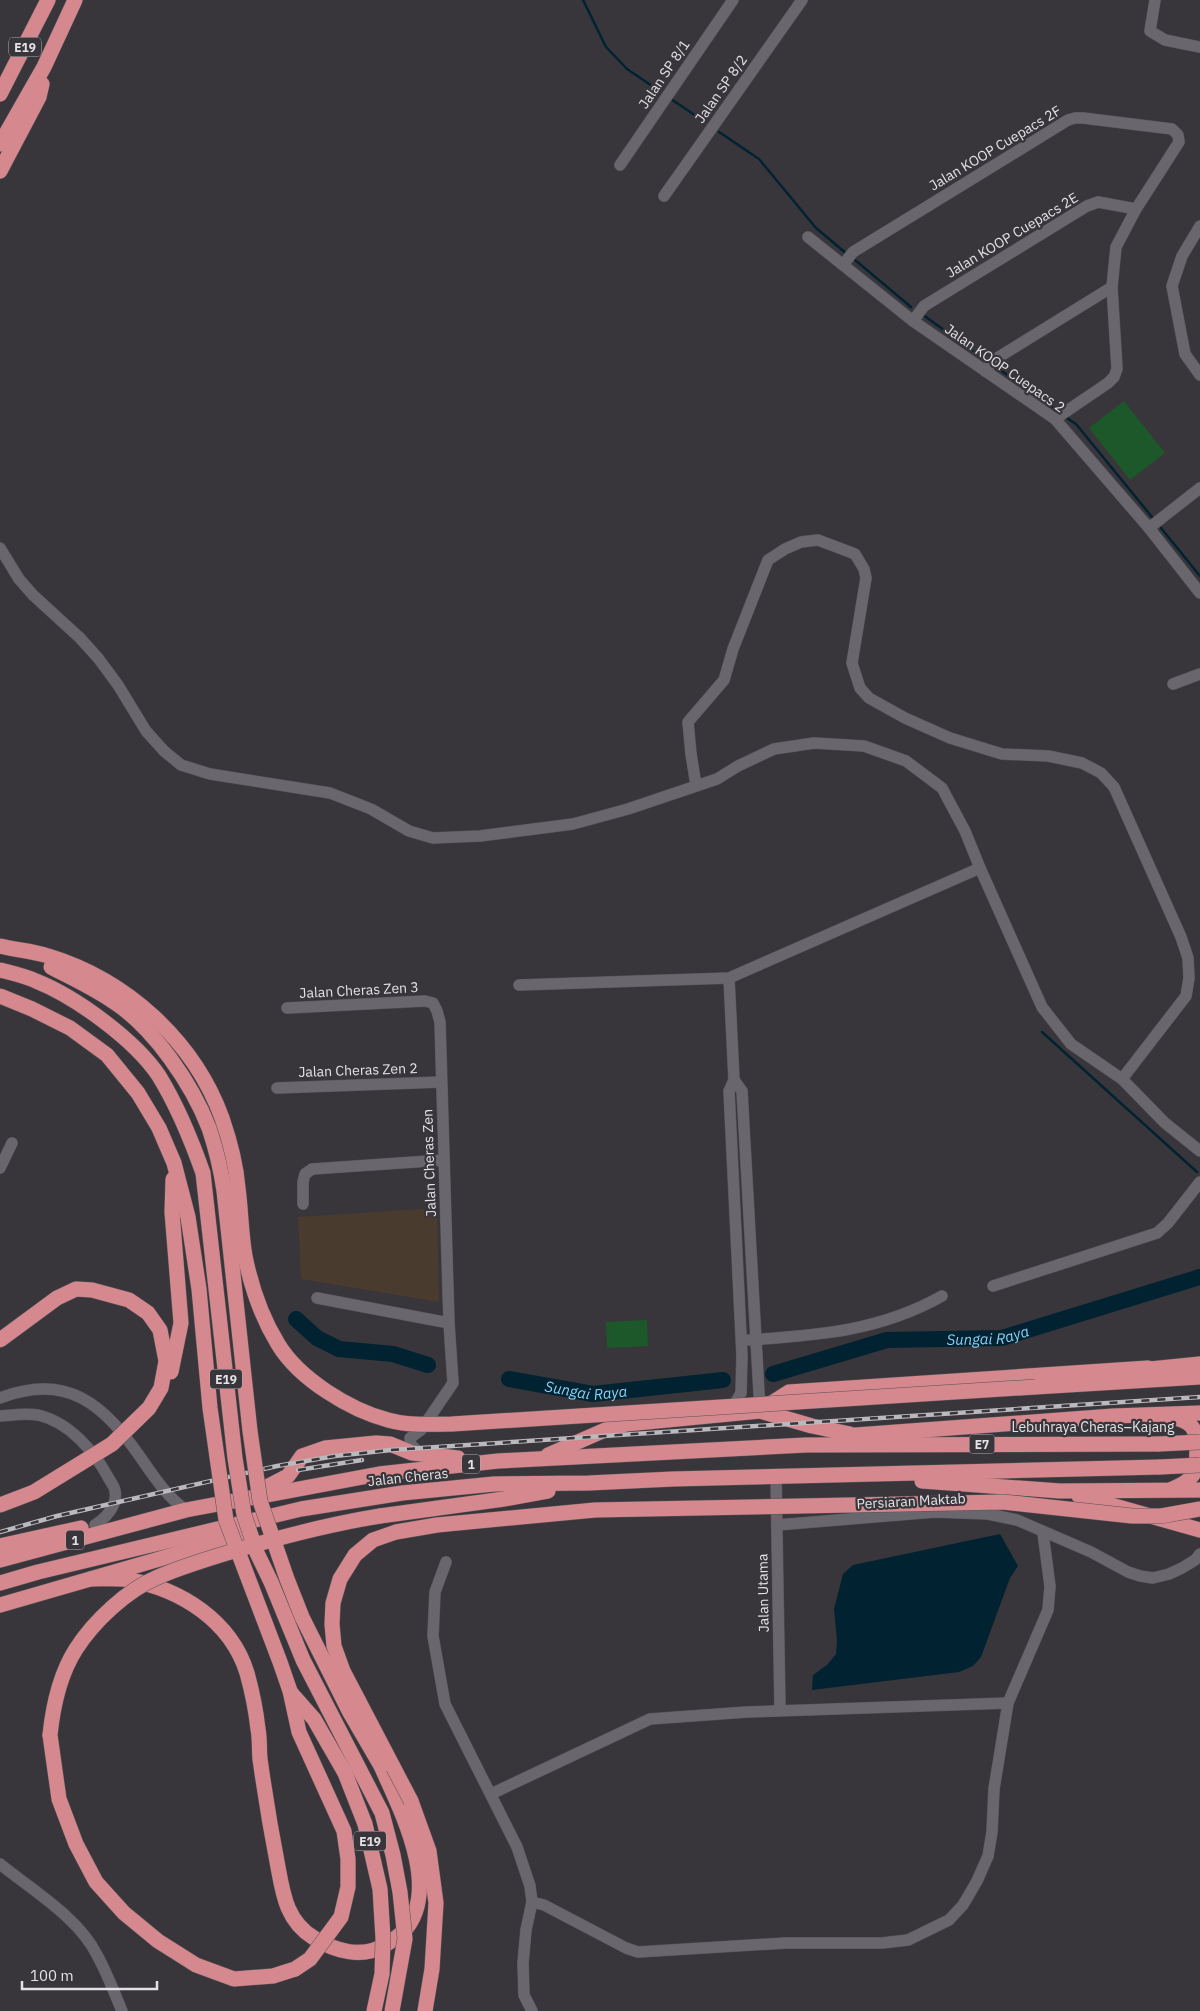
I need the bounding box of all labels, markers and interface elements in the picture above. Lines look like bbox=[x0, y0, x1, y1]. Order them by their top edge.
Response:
street label: Jalan SP 8/1 bbox=[634, 36, 694, 112]
road number: E19 bbox=[9, 38, 41, 56]
street label: Jalan SP 8/2 bbox=[691, 51, 751, 127]
street label: Jalan KOOP Cuepacs 2F bbox=[926, 101, 1064, 195]
street label: Jalan KOOP Cuepacs 2E bbox=[943, 188, 1081, 282]
street label: Jalan KOOP Cuepacs 2 bbox=[941, 320, 1069, 416]
street label: Jalan Cheras Zen 3 bbox=[299, 978, 419, 1002]
street label: Jalan Cheras Zen 2 bbox=[298, 1059, 418, 1081]
street label: Jalan Cheras Zen bbox=[418, 1109, 440, 1217]
water label: Sungai Raya bbox=[946, 1321, 1031, 1348]
road number: E19 bbox=[210, 1370, 242, 1388]
water label: Sungai Raya bbox=[543, 1376, 628, 1403]
street label: Lebuhraya Cheras–Kajang bbox=[1012, 1418, 1175, 1436]
road number: E7 bbox=[970, 1435, 994, 1454]
road number: 1 bbox=[462, 1455, 480, 1474]
street label: Jalan Cheras bbox=[367, 1464, 449, 1490]
street label: Persiaran Maktab bbox=[856, 1489, 966, 1513]
road number: 1 bbox=[66, 1530, 84, 1550]
street label: Jalan Utama bbox=[753, 1553, 773, 1633]
road number: E19 bbox=[354, 1832, 386, 1850]
scale bar bbox=[22, 1958, 158, 1990]
text: 100 m bbox=[30, 1966, 74, 1985]

